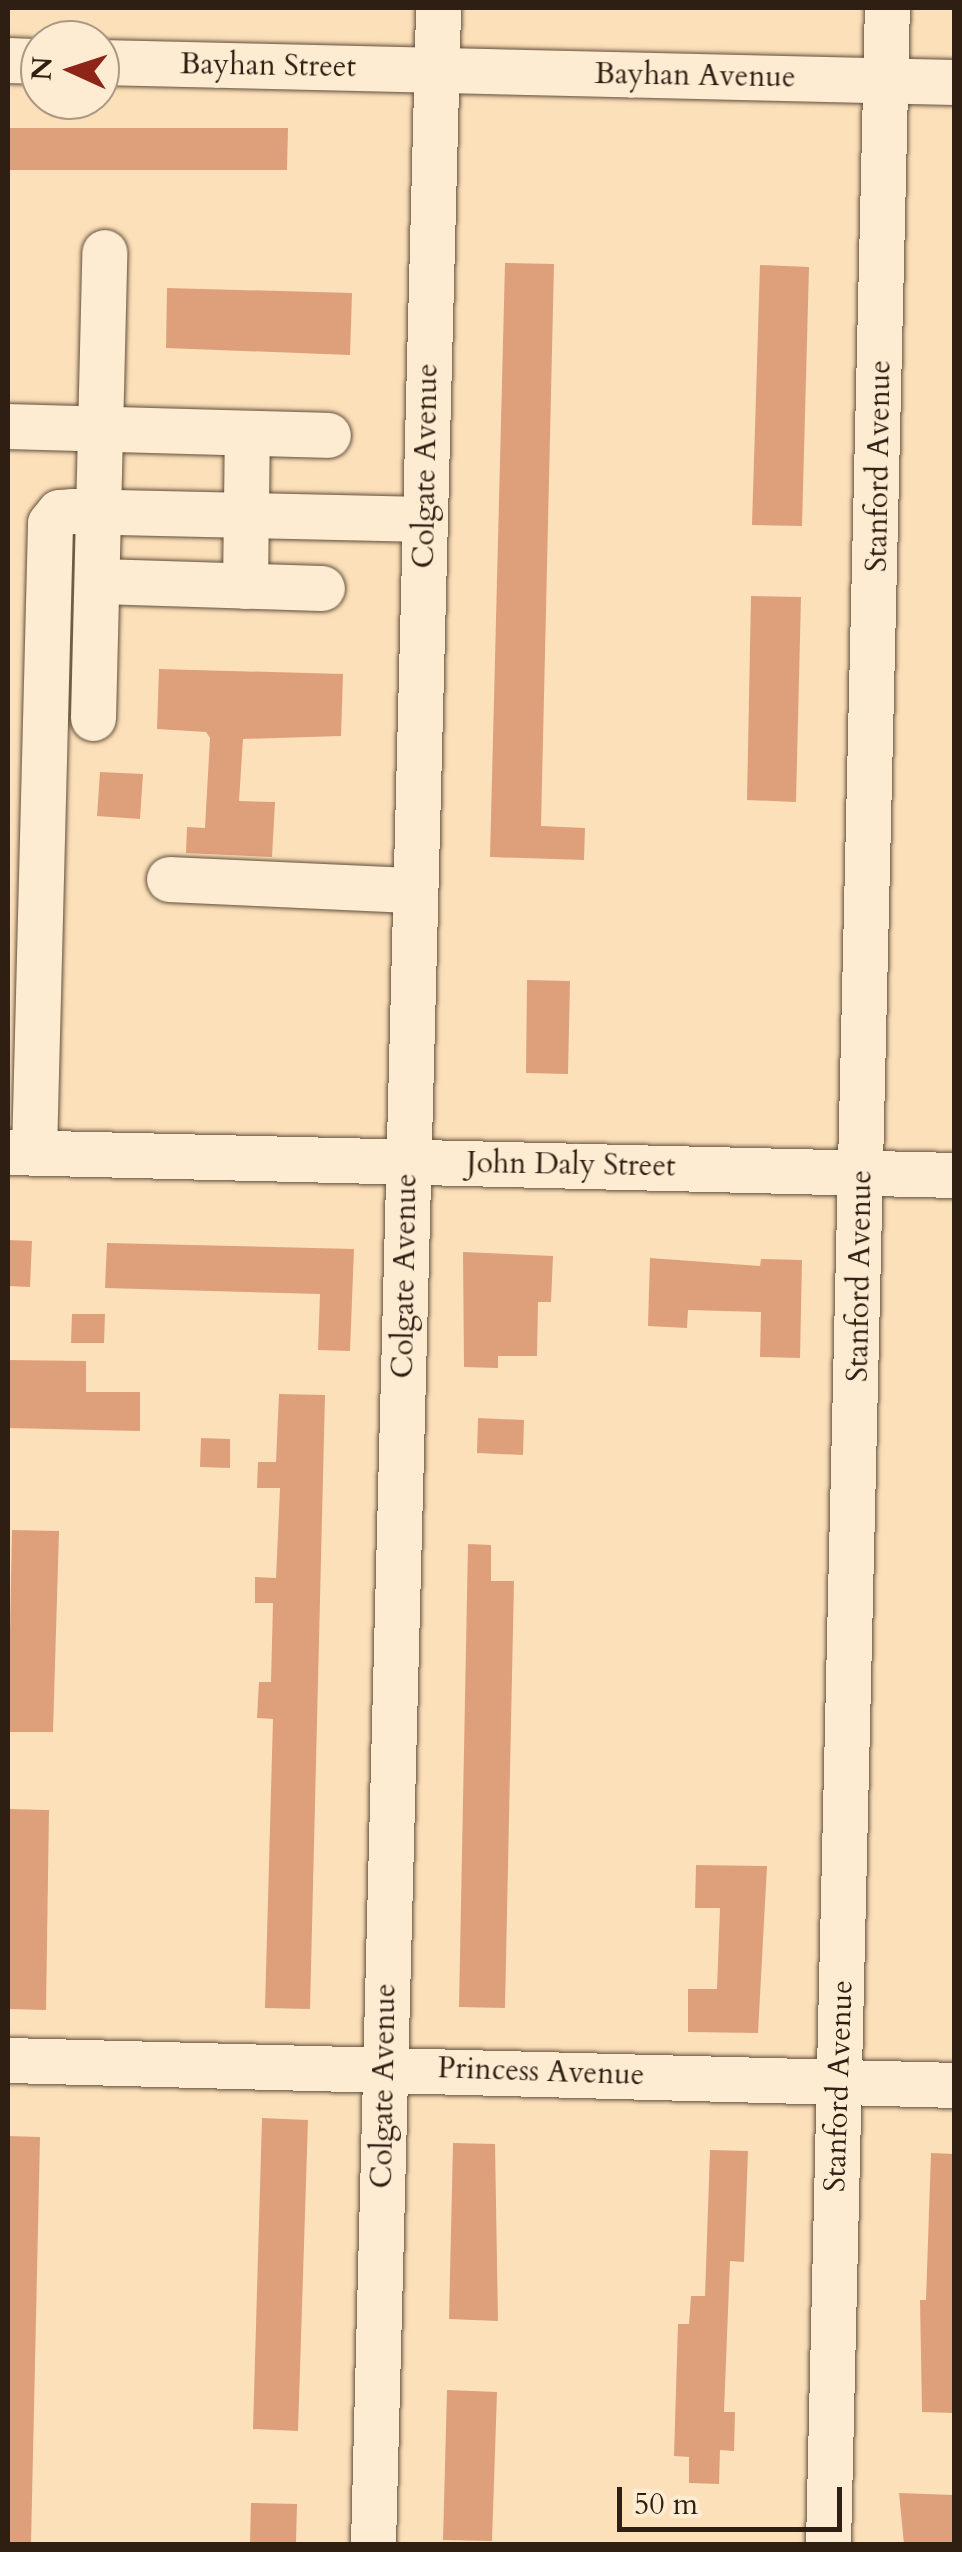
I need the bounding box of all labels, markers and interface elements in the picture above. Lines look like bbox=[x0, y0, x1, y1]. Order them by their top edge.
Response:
north arrow bbox=[20, 20, 120, 120]
street label: Bayhan Street bbox=[180, 46, 356, 86]
text: N bbox=[22, 55, 62, 82]
street label: Bayhan Avenue bbox=[594, 56, 796, 96]
street label: Stanford Avenue bbox=[859, 360, 899, 572]
street label: Colgate Avenue bbox=[406, 363, 446, 569]
street label: John Daly Street bbox=[466, 1145, 676, 1185]
street label: Stanford Avenue bbox=[840, 1170, 880, 1382]
street label: Colgate Avenue bbox=[385, 1173, 425, 1379]
street label: Stanford Avenue bbox=[817, 1979, 861, 2193]
street label: Colgate Avenue bbox=[364, 1983, 404, 2189]
street label: Princess Avenue bbox=[437, 2050, 645, 2094]
scale bar bbox=[622, 2467, 847, 2529]
text: 50 m bbox=[634, 2484, 698, 2525]

